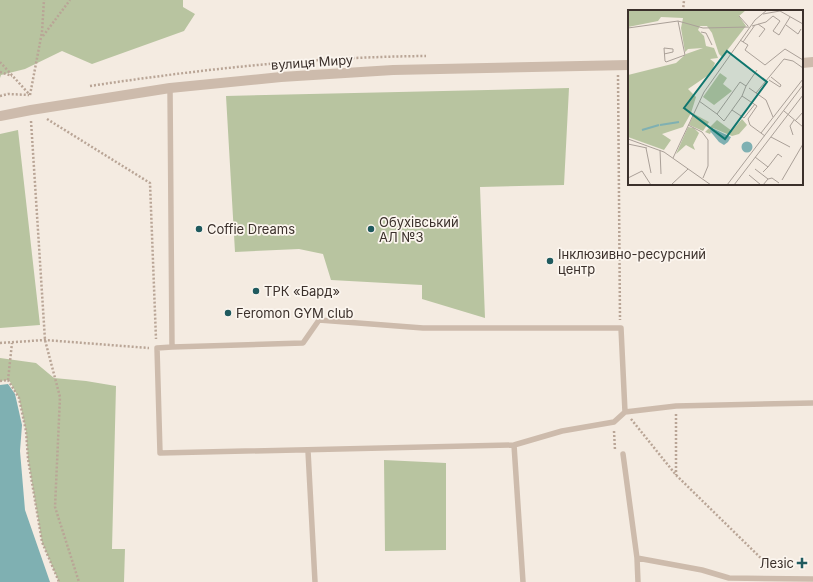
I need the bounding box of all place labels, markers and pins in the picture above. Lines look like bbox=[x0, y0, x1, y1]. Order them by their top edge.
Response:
place label: Обухівський АЛ №3 bbox=[379, 214, 459, 245]
place label: Coffie Dreams bbox=[207, 221, 295, 237]
marker: Coffie Dreams bbox=[194, 224, 204, 234]
marker: Обухівський АЛ №3 bbox=[366, 224, 376, 234]
place label: Інклюзивно-ресурсний центр bbox=[558, 246, 706, 277]
marker: Інклюзивно-ресурсний центр bbox=[545, 256, 555, 266]
place label: ТРК «Бард» bbox=[264, 283, 340, 299]
marker: ТРК «Бард» bbox=[251, 286, 261, 296]
place label: Feromon GYM club bbox=[236, 305, 354, 321]
marker: Feromon GYM club bbox=[223, 308, 233, 318]
place label: Лезіс bbox=[760, 555, 794, 571]
marker: Лезіс bbox=[797, 558, 807, 568]

